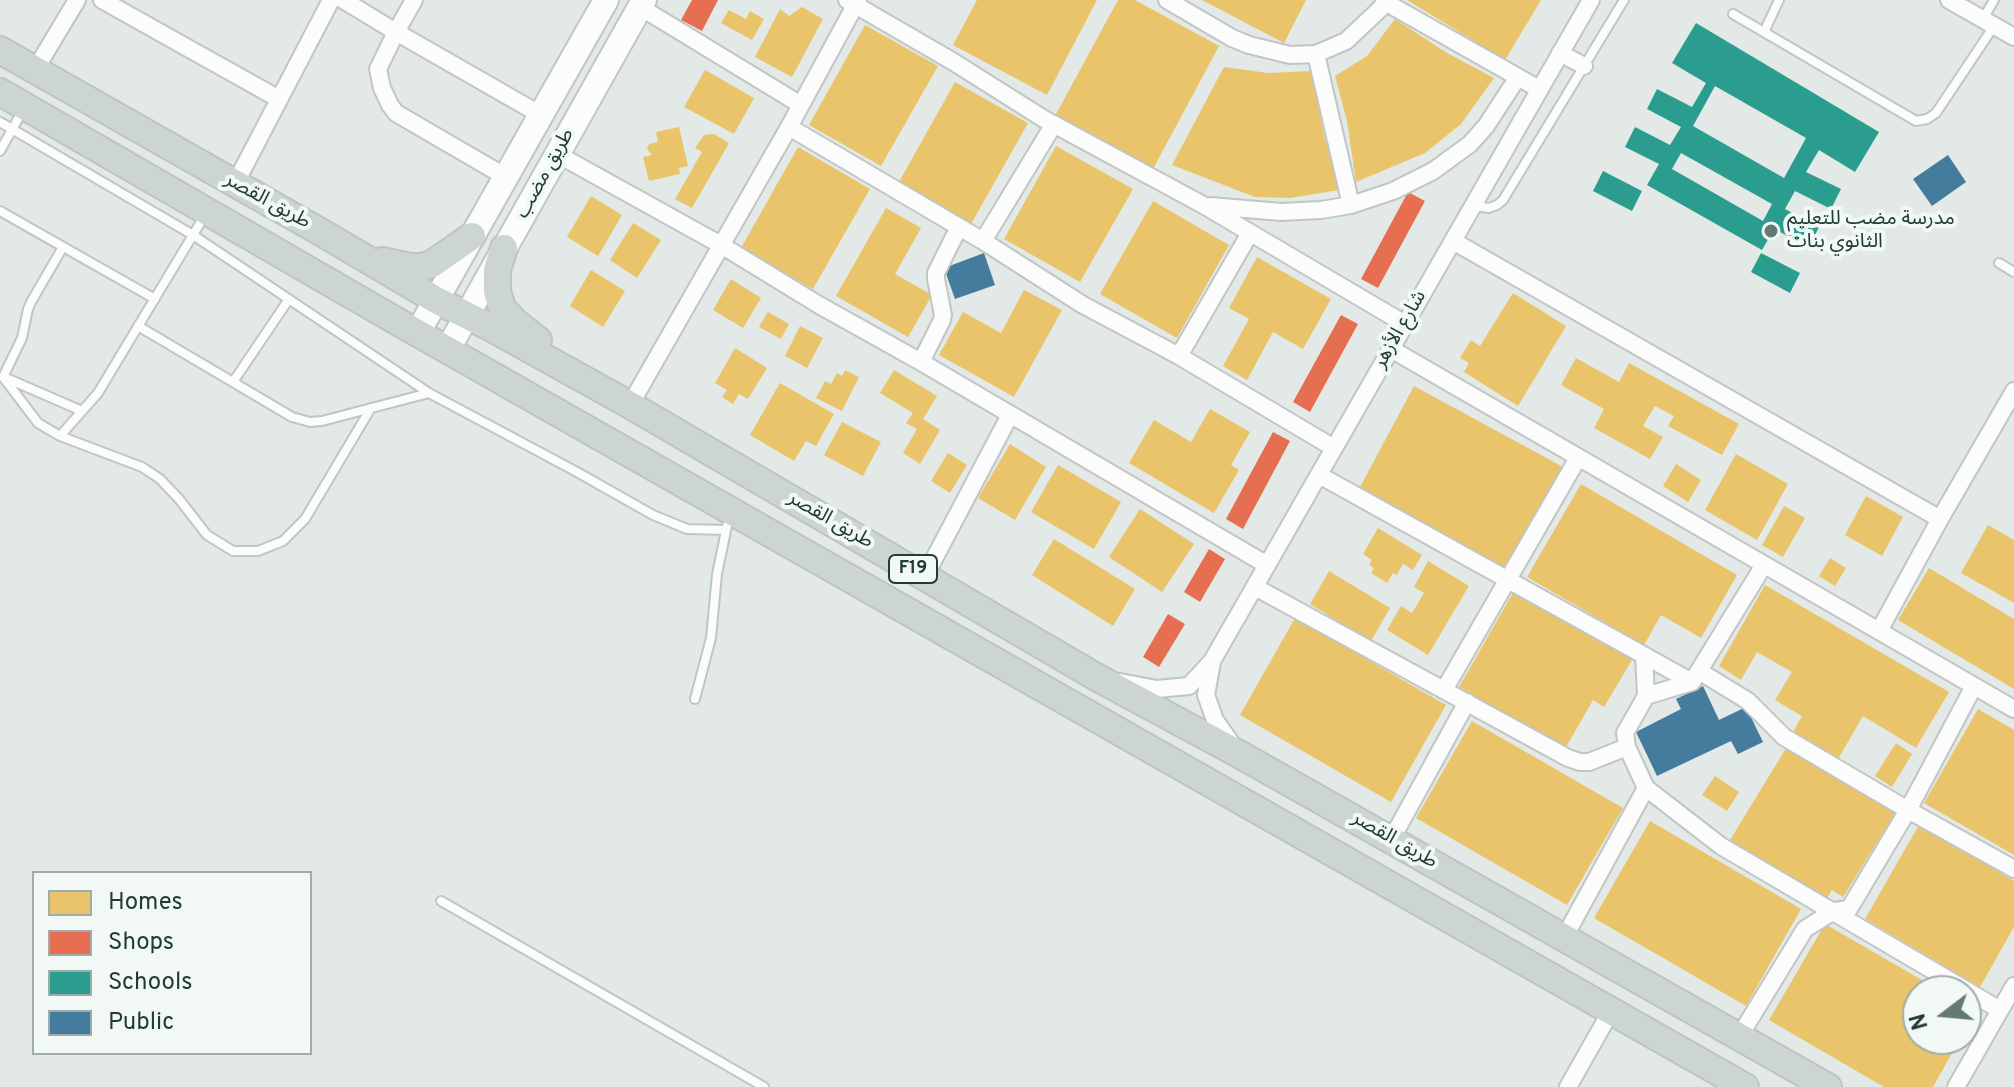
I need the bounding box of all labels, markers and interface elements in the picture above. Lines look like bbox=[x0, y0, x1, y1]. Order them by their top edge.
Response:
street label: طريق مضب bbox=[511, 125, 581, 223]
street label: طريق القصر bbox=[220, 169, 314, 235]
place label: مدرسة مضب للتعليم الثانوي بنات bbox=[1787, 208, 1955, 255]
marker: مدرسة مضب للتعليم الثانوي بنات bbox=[1762, 222, 1780, 240]
street label: شارع الأزهر bbox=[1369, 287, 1433, 373]
street label: طريق القصر bbox=[783, 487, 877, 555]
road number: F19 bbox=[889, 555, 937, 583]
street label: طريق القصر bbox=[1347, 807, 1441, 875]
legend bbox=[32, 871, 312, 1055]
text: Homes bbox=[108, 888, 183, 918]
text: Shops bbox=[108, 928, 174, 958]
text: Schools bbox=[108, 968, 193, 998]
north arrow bbox=[1902, 975, 1982, 1055]
text: Public bbox=[108, 1008, 174, 1038]
text: N bbox=[1905, 1010, 1936, 1033]

